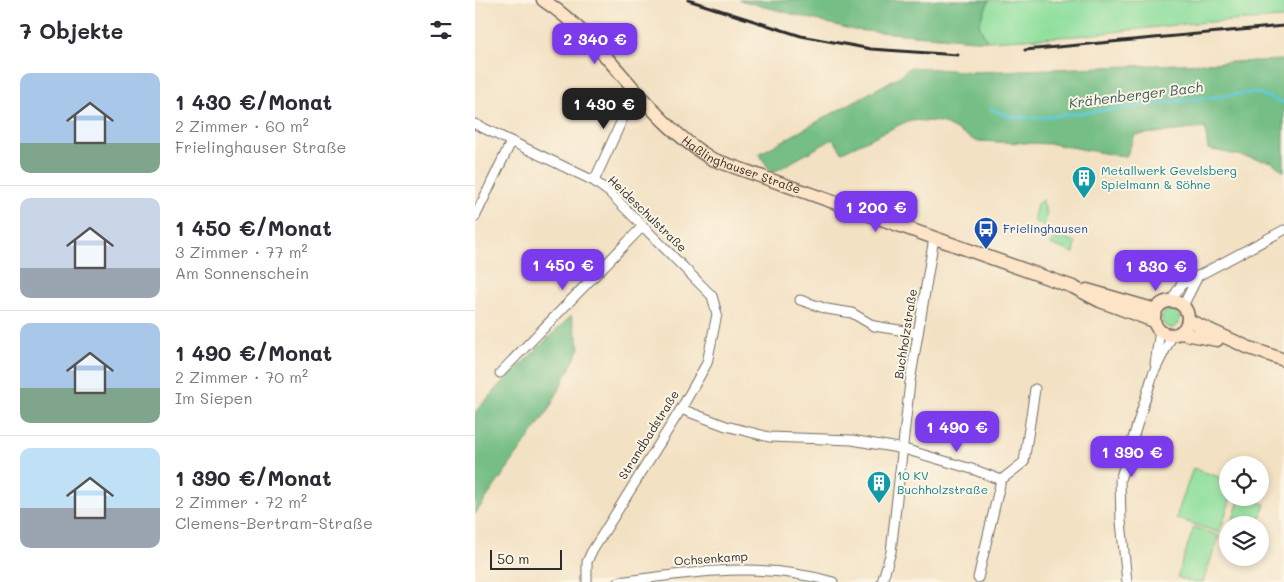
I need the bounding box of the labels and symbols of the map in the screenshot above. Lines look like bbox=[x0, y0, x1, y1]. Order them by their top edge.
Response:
pin: 2 340 € bbox=[549, 22, 641, 65]
water label: Krähenberger Bach bbox=[1068, 77, 1204, 112]
pin: 1 430 € bbox=[558, 88, 650, 130]
street label: Haßlinghauser Straße bbox=[679, 132, 803, 197]
place label: Metallwerk Gevelsberg Spielmann & Söhne bbox=[1101, 162, 1237, 192]
building icon: Metallwerk Gevelsberg Spielmann & Söhne bbox=[1071, 165, 1097, 199]
street label: Heideschulstraße bbox=[605, 172, 691, 255]
pin: 1 200 € bbox=[830, 190, 922, 233]
bus stop icon: Frielinghausen bbox=[973, 216, 999, 250]
place label: Frielinghausen bbox=[1003, 220, 1088, 236]
pin: 1 450 € bbox=[517, 248, 609, 291]
pin: 1 830 € bbox=[1110, 250, 1202, 292]
street label: Buchholzstraße bbox=[890, 288, 920, 380]
street label: Strandbadstraße bbox=[614, 387, 682, 482]
pin: 1 490 € bbox=[911, 410, 1003, 453]
pin: 1 390 € bbox=[1086, 436, 1178, 478]
place label: 10 KV Buchholzstraße bbox=[897, 467, 988, 497]
building icon: 10 KV Buchholzstraße bbox=[866, 470, 892, 504]
scale bar bbox=[490, 547, 563, 570]
street label: Ochsenkamp bbox=[673, 547, 748, 569]

